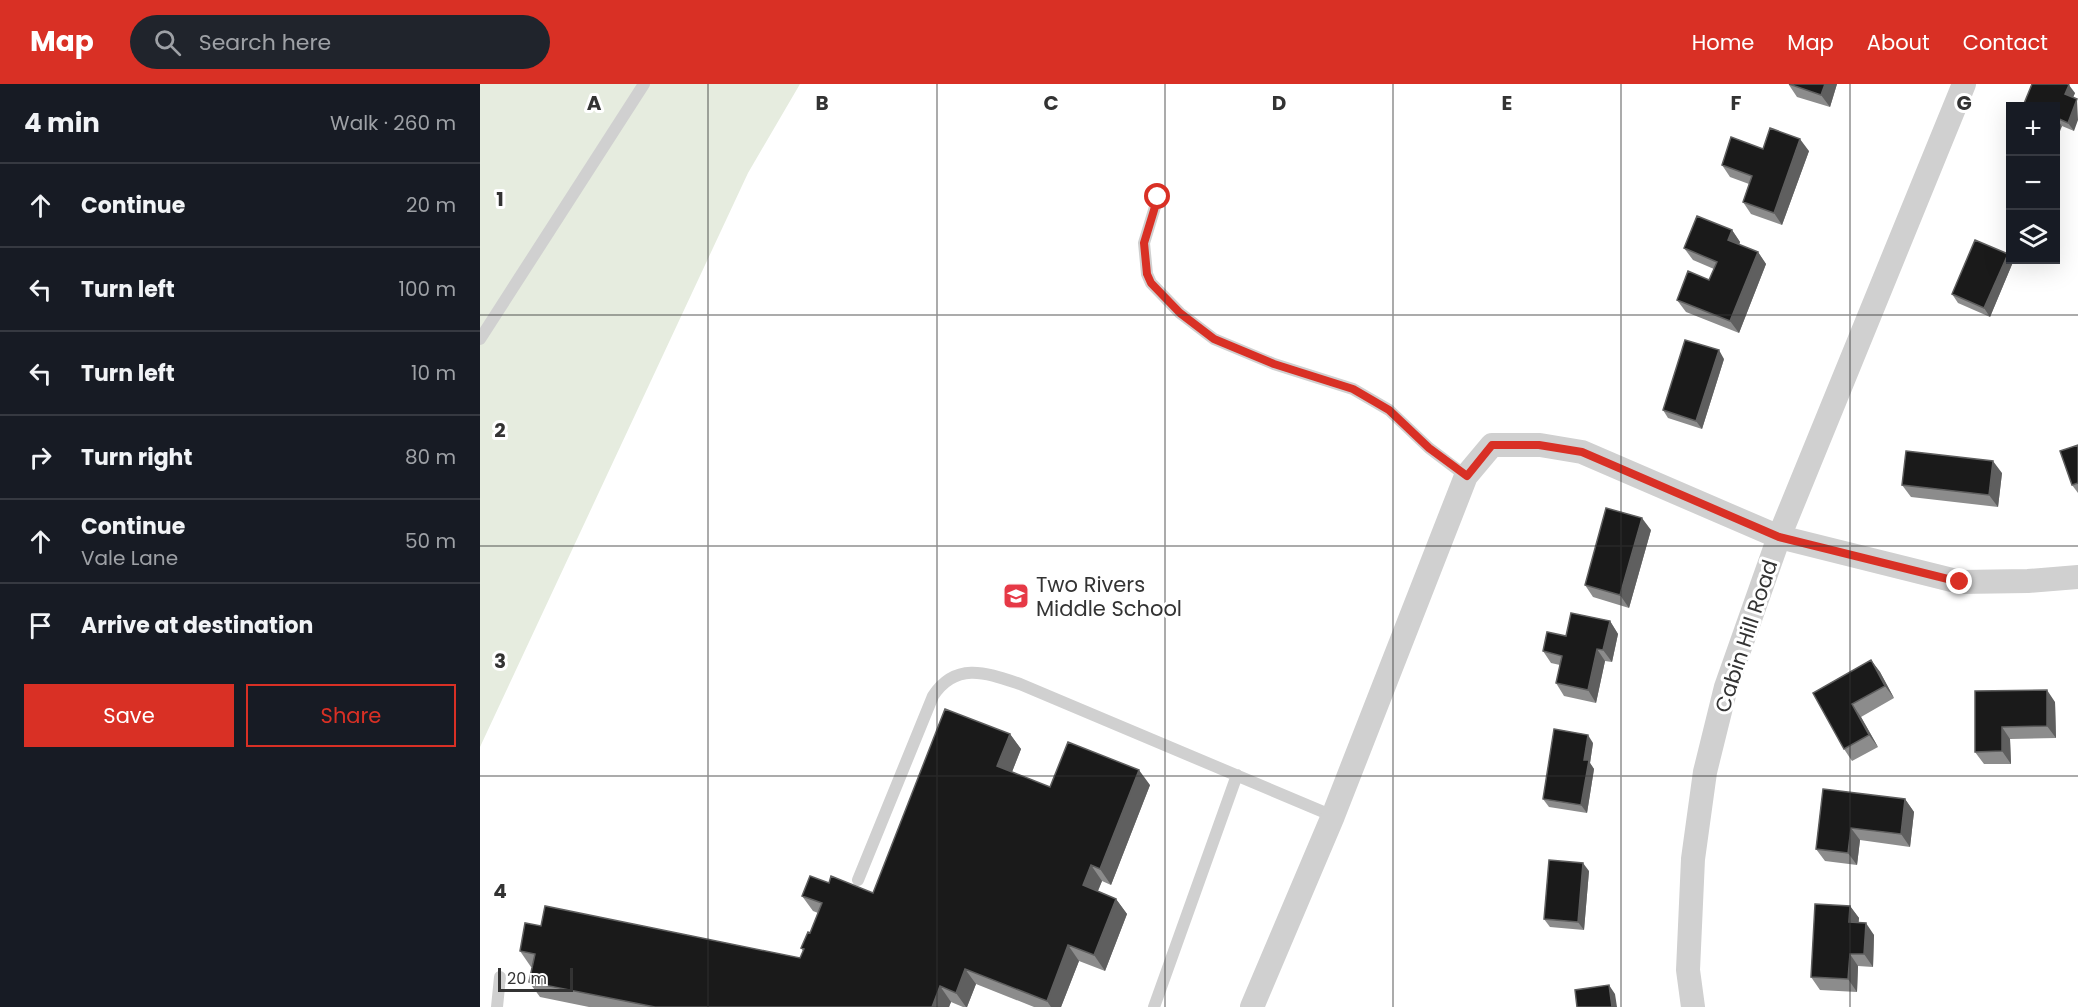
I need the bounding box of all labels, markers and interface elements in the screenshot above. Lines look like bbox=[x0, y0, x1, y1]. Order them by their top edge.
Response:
search box bbox=[130, 15, 550, 69]
text: Map bbox=[30, 22, 94, 61]
icon: search bbox=[151, 26, 184, 59]
text: Search here bbox=[199, 27, 331, 58]
text: Home bbox=[1692, 28, 1754, 57]
text: Map bbox=[1787, 28, 1834, 57]
text: About bbox=[1867, 28, 1930, 57]
text: Contact bbox=[1963, 28, 2048, 57]
text: A bbox=[587, 89, 602, 117]
text: B bbox=[815, 89, 829, 117]
text: C bbox=[1043, 89, 1059, 117]
text: D bbox=[1272, 89, 1286, 117]
text: E bbox=[1502, 89, 1512, 117]
text: F bbox=[1731, 89, 1742, 117]
text: G bbox=[1956, 89, 1972, 117]
map controls bbox=[2006, 102, 2060, 264]
button: + bbox=[2006, 102, 2060, 156]
text: 4 min bbox=[24, 105, 100, 141]
text: Walk · 260 m bbox=[330, 109, 456, 137]
button: − bbox=[2006, 156, 2060, 210]
route start bbox=[1144, 183, 1170, 209]
text: 1 bbox=[496, 185, 504, 213]
icon: ahead bbox=[24, 189, 57, 222]
text: Continue bbox=[81, 190, 185, 221]
text: 20 m bbox=[406, 191, 456, 219]
button: layers bbox=[2006, 210, 2060, 264]
icon: left bbox=[24, 273, 57, 306]
text: Turn left bbox=[81, 274, 175, 305]
text: 100 m bbox=[399, 275, 456, 303]
icon: left bbox=[24, 357, 57, 390]
text: Turn left bbox=[81, 358, 175, 389]
text: 10 m bbox=[411, 359, 456, 387]
text: 2 bbox=[494, 416, 506, 444]
icon: right bbox=[24, 441, 57, 474]
text: Turn right bbox=[81, 442, 192, 473]
text: 80 m bbox=[405, 443, 456, 471]
text: Continue bbox=[81, 511, 185, 542]
icon: ahead bbox=[24, 525, 57, 558]
text: 50 m bbox=[405, 527, 456, 555]
text: Vale Lane bbox=[81, 544, 178, 572]
street label: Cabin Hill Road bbox=[1708, 556, 1784, 716]
route end bbox=[1946, 568, 1972, 594]
place label: Two Rivers Middle School bbox=[1036, 570, 1182, 623]
school or university icon: Two Rivers Middle School bbox=[1001, 581, 1031, 611]
icon: arrive bbox=[24, 609, 57, 642]
text: Arrive at destination bbox=[81, 610, 313, 641]
text: 3 bbox=[494, 647, 506, 675]
button: Save bbox=[24, 684, 234, 747]
button: Share bbox=[246, 684, 456, 747]
text: 4 bbox=[493, 877, 507, 905]
scale bar bbox=[498, 965, 573, 992]
text: 20 m bbox=[507, 967, 547, 990]

